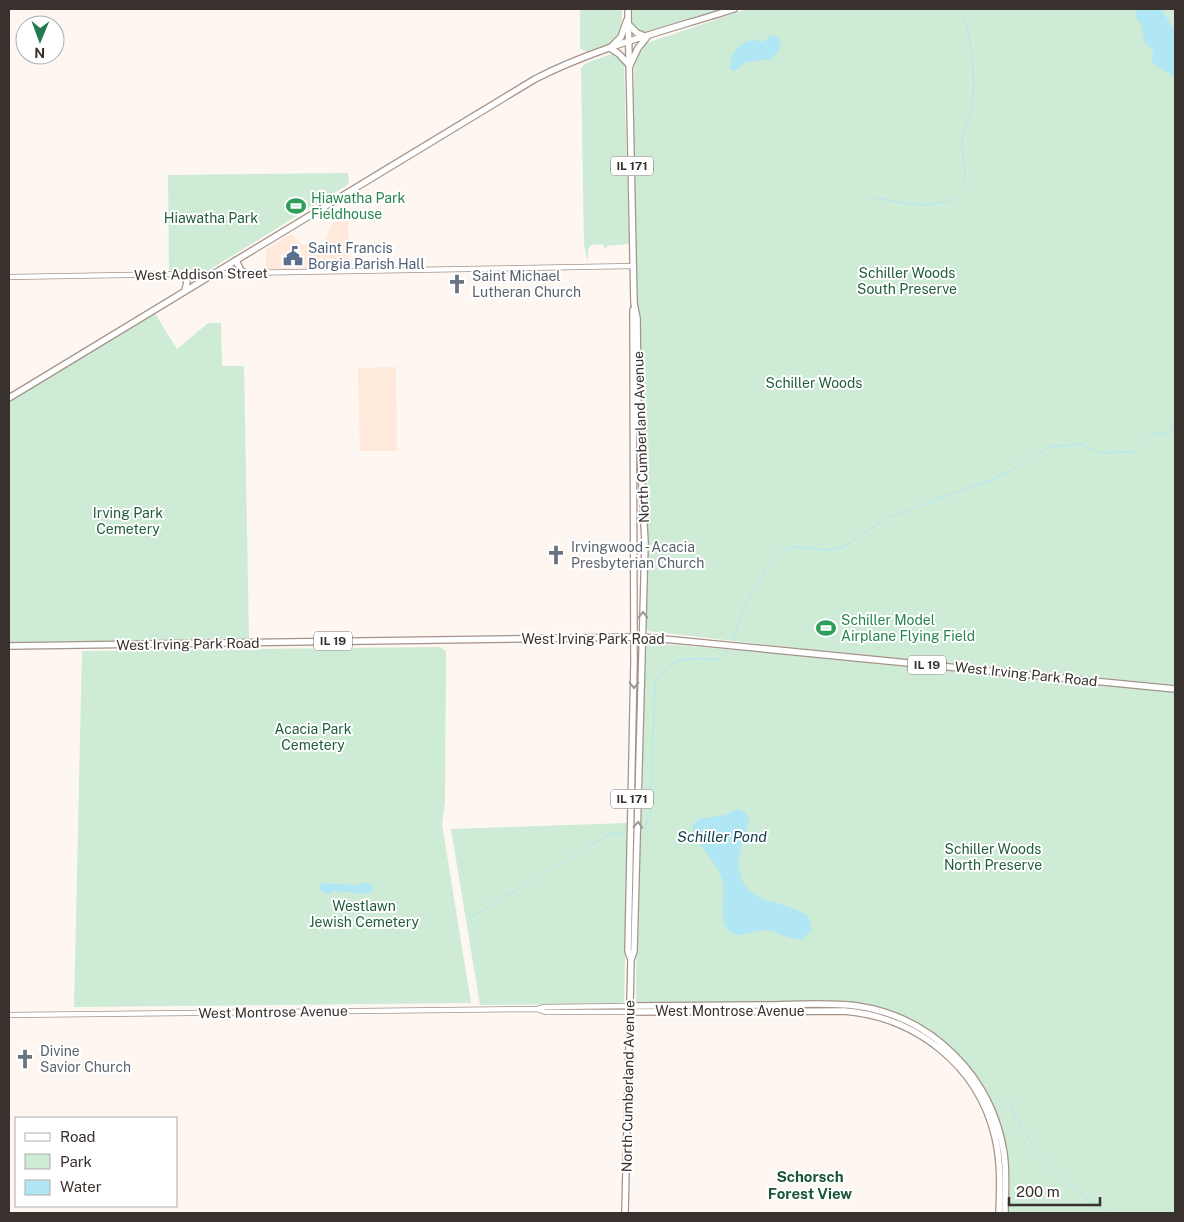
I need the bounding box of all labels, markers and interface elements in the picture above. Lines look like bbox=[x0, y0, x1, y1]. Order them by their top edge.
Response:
north arrow bbox=[15, 15, 65, 65]
text: N bbox=[34, 45, 45, 61]
road number: IL 171 bbox=[611, 157, 653, 176]
place label: Hiawatha Park Fieldhouse bbox=[311, 190, 406, 222]
sports icon: Hiawatha Park Fieldhouse bbox=[285, 195, 307, 217]
park label: Hiawatha Park bbox=[164, 210, 258, 226]
place label: Saint Francis Borgia Parish Hall bbox=[308, 240, 425, 272]
public building icon: Saint Francis Borgia Parish Hall bbox=[282, 245, 304, 267]
street label: West Addison Street bbox=[134, 265, 268, 283]
park label: Schiller Woods South Preserve bbox=[857, 265, 957, 297]
place label: Saint Michael Lutheran Church bbox=[472, 268, 581, 300]
church icon: Saint Michael Lutheran Church bbox=[446, 273, 468, 295]
street label: North Cumberland Avenue bbox=[630, 351, 652, 523]
park label: Schiller Woods bbox=[766, 375, 862, 391]
park label: Irving Park Cemetery bbox=[93, 505, 163, 537]
place label: Irvingwood - Acacia Presbyterian Church bbox=[571, 539, 704, 571]
church icon: Irvingwood - Acacia Presbyterian Church bbox=[545, 544, 567, 566]
one-way arrow bbox=[638, 611, 649, 619]
place label: Schiller Model Airplane Flying Field bbox=[841, 612, 975, 644]
sports icon: Schiller Model Airplane Flying Field bbox=[815, 617, 837, 639]
road number: IL 19 bbox=[314, 631, 352, 650]
street label: West Irving Park Road bbox=[521, 631, 665, 647]
street label: West Irving Park Road bbox=[116, 635, 260, 653]
road number: IL 19 bbox=[908, 656, 946, 674]
street label: West Irving Park Road bbox=[954, 659, 1098, 689]
one-way arrow bbox=[628, 682, 639, 690]
park label: Acacia Park Cemetery bbox=[275, 721, 352, 753]
road number: IL 171 bbox=[611, 790, 653, 809]
one-way arrow bbox=[633, 821, 644, 829]
water label: Schiller Pond bbox=[677, 828, 767, 845]
park label: Schiller Woods North Preserve bbox=[944, 841, 1042, 873]
park label: Westlawn Jewish Cemetery bbox=[309, 898, 419, 930]
street label: North Cumberland Avenue bbox=[618, 1000, 638, 1172]
street label: West Montrose Avenue bbox=[198, 1003, 348, 1021]
street label: West Montrose Avenue bbox=[655, 1003, 805, 1019]
place label: Divine Savior Church bbox=[40, 1043, 131, 1075]
church icon: Divine Savior Church bbox=[14, 1048, 36, 1070]
legend bbox=[15, 1117, 178, 1207]
text: Road bbox=[60, 1128, 96, 1145]
text: Park bbox=[60, 1153, 92, 1170]
district label: Schorsch Forest View bbox=[768, 1168, 852, 1202]
scale bar bbox=[1009, 1174, 1100, 1206]
text: Water bbox=[60, 1178, 102, 1195]
text: 200 m bbox=[1016, 1183, 1060, 1200]

